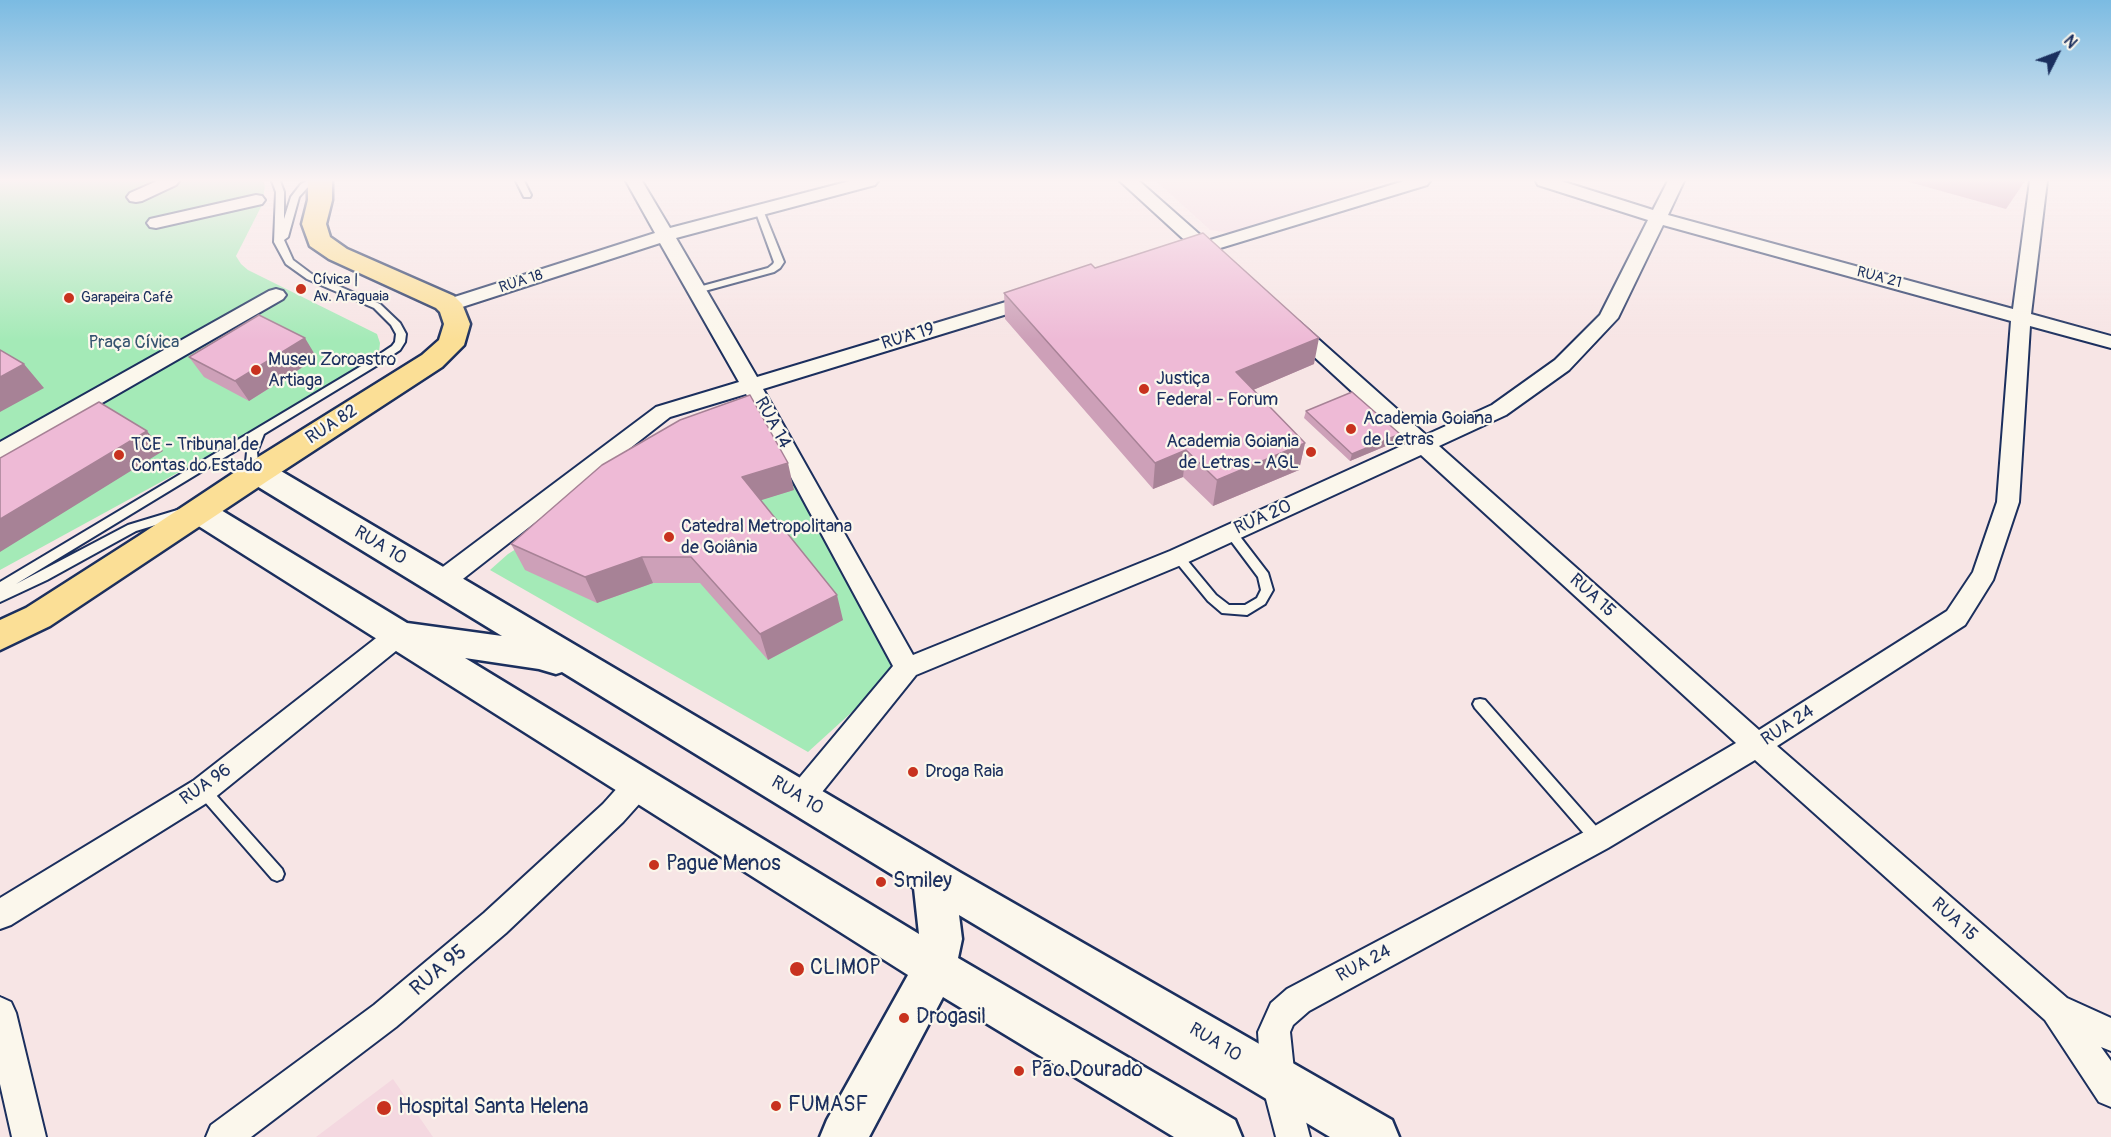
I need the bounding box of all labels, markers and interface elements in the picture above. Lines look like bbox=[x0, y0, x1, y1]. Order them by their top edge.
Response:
north arrow bbox=[2027, 24, 2087, 84]
text: N bbox=[2059, 31, 2081, 53]
street label: RUA 21 bbox=[1855, 263, 1903, 293]
street label: RUA 18 bbox=[497, 266, 545, 298]
place label: Cívica | Av. Araguaia bbox=[313, 271, 389, 306]
marker: Cívica | Av. Araguaia bbox=[294, 282, 308, 296]
place label: Garapeira Café bbox=[81, 289, 173, 307]
marker: Garapeira Café bbox=[62, 291, 76, 305]
street label: RUA 19 bbox=[879, 319, 937, 355]
park label: Praça Cívica bbox=[89, 332, 179, 354]
place label: Museu Zoroastro Artiaga bbox=[268, 349, 396, 392]
marker: Museu Zoroastro Artiaga bbox=[249, 363, 263, 377]
place label: Justiça Federal - Forum bbox=[1156, 368, 1278, 410]
marker: Justiça Federal - Forum bbox=[1137, 382, 1151, 396]
street label: RUA 14 bbox=[749, 394, 795, 452]
street label: RUA 82 bbox=[302, 400, 362, 450]
place label: Academia Goiana de Letras bbox=[1363, 408, 1493, 450]
marker: Academia Goiana de Letras bbox=[1344, 422, 1358, 436]
place label: Academia Goiania de Letras - AGL bbox=[1166, 431, 1299, 474]
place label: TCE - Tribunal de Contas do Estado bbox=[131, 434, 262, 476]
marker: Academia Goiania de Letras - AGL bbox=[1304, 445, 1318, 459]
marker: TCE - Tribunal de Contas do Estado bbox=[112, 448, 126, 462]
street label: RUA 20 bbox=[1231, 496, 1295, 540]
place label: Catedral Metropolitana de Goiânia bbox=[681, 516, 852, 558]
street label: RUA 10 bbox=[350, 522, 410, 570]
marker: Catedral Metropolitana de Goiânia bbox=[662, 530, 676, 544]
street label: RUA 15 bbox=[1564, 570, 1620, 622]
street label: RUA 24 bbox=[1758, 701, 1818, 751]
street label: RUA 96 bbox=[176, 760, 236, 810]
place label: Droga Raia bbox=[925, 761, 1004, 783]
marker: Droga Raia bbox=[906, 765, 920, 779]
street label: RUA 10 bbox=[767, 772, 827, 820]
place label: Pague Menos bbox=[666, 852, 781, 878]
marker: Pague Menos bbox=[647, 858, 661, 872]
place label: Smiley bbox=[893, 869, 952, 895]
marker: Smiley bbox=[874, 875, 888, 889]
street label: RUA 15 bbox=[1926, 894, 1982, 946]
street label: RUA 95 bbox=[405, 940, 473, 1002]
street label: RUA 24 bbox=[1333, 941, 1395, 987]
place label: CLIMOP bbox=[810, 956, 881, 982]
marker: CLIMOP bbox=[788, 960, 806, 978]
place label: Drogasil bbox=[916, 1005, 986, 1031]
marker: Drogasil bbox=[897, 1011, 911, 1025]
street label: RUA 10 bbox=[1185, 1019, 1245, 1067]
place label: Pão Dourado bbox=[1031, 1058, 1143, 1084]
marker: Pão Dourado bbox=[1012, 1064, 1026, 1078]
place label: FUMASF bbox=[788, 1093, 868, 1119]
place label: Hospital Santa Helena bbox=[398, 1095, 589, 1121]
marker: Hospital Santa Helena bbox=[375, 1099, 393, 1117]
marker: FUMASF bbox=[769, 1099, 783, 1113]

